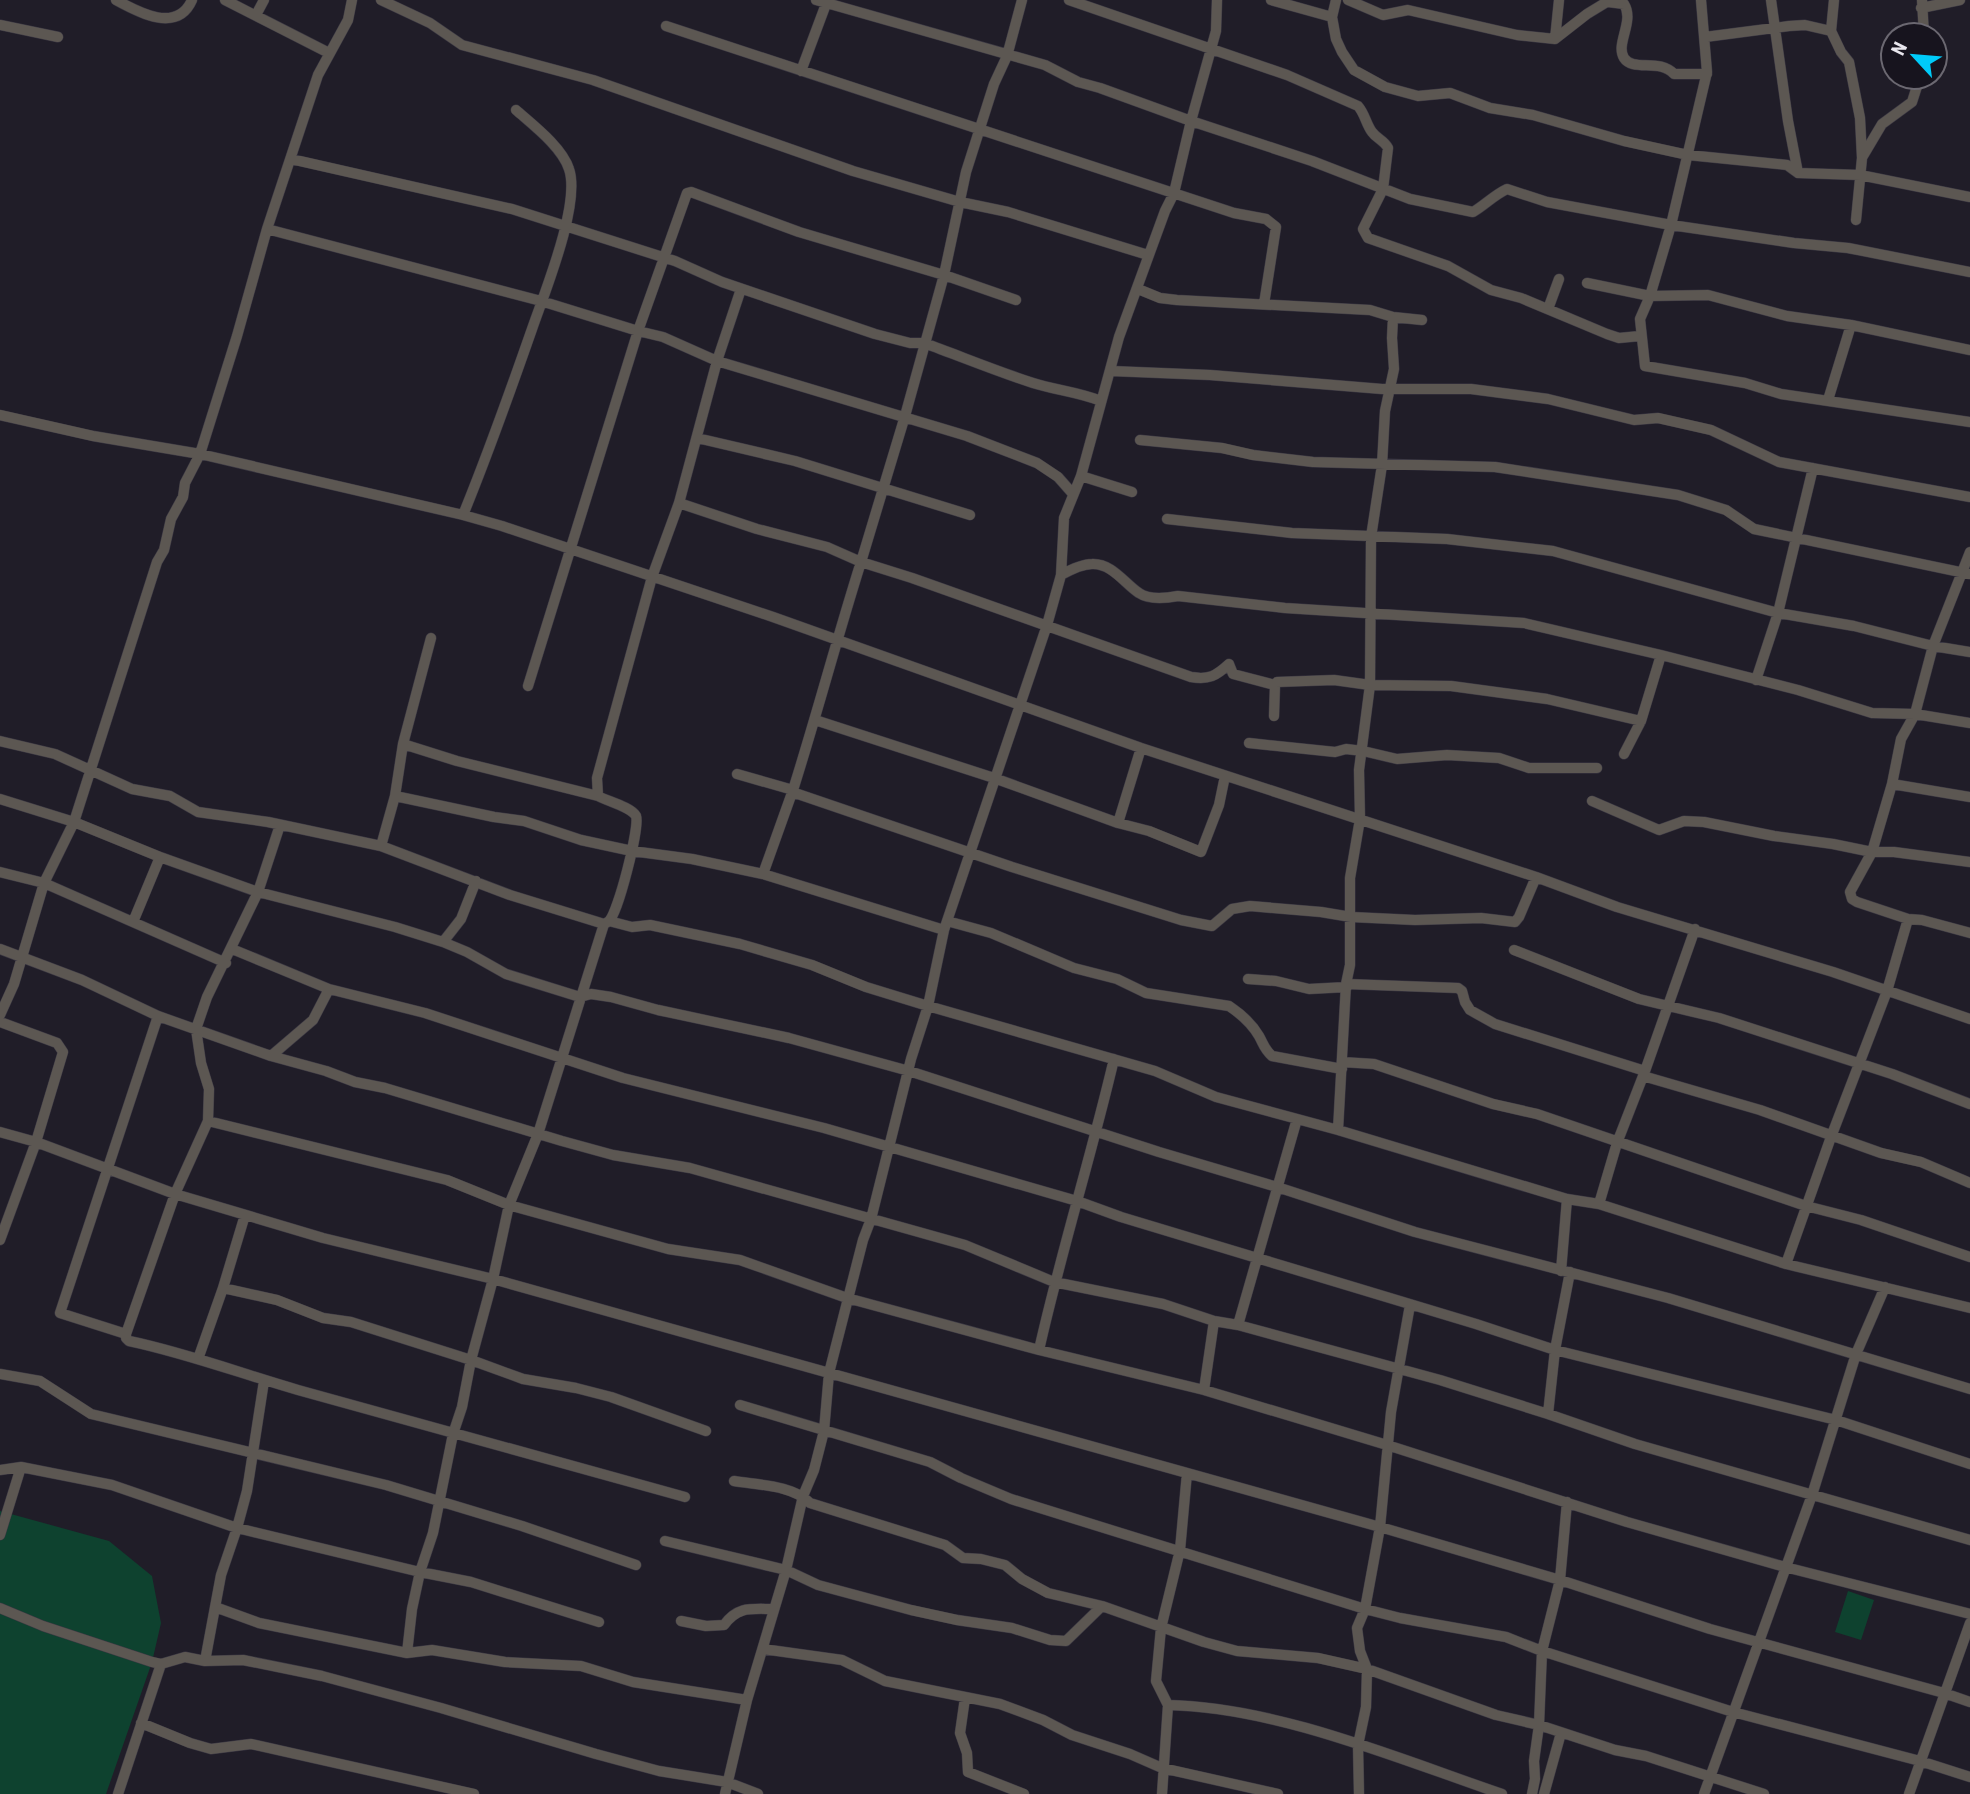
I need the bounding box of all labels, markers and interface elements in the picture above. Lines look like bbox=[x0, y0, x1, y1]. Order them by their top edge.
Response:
north arrow bbox=[1879, 21, 1949, 91]
text: N bbox=[1886, 38, 1912, 59]

